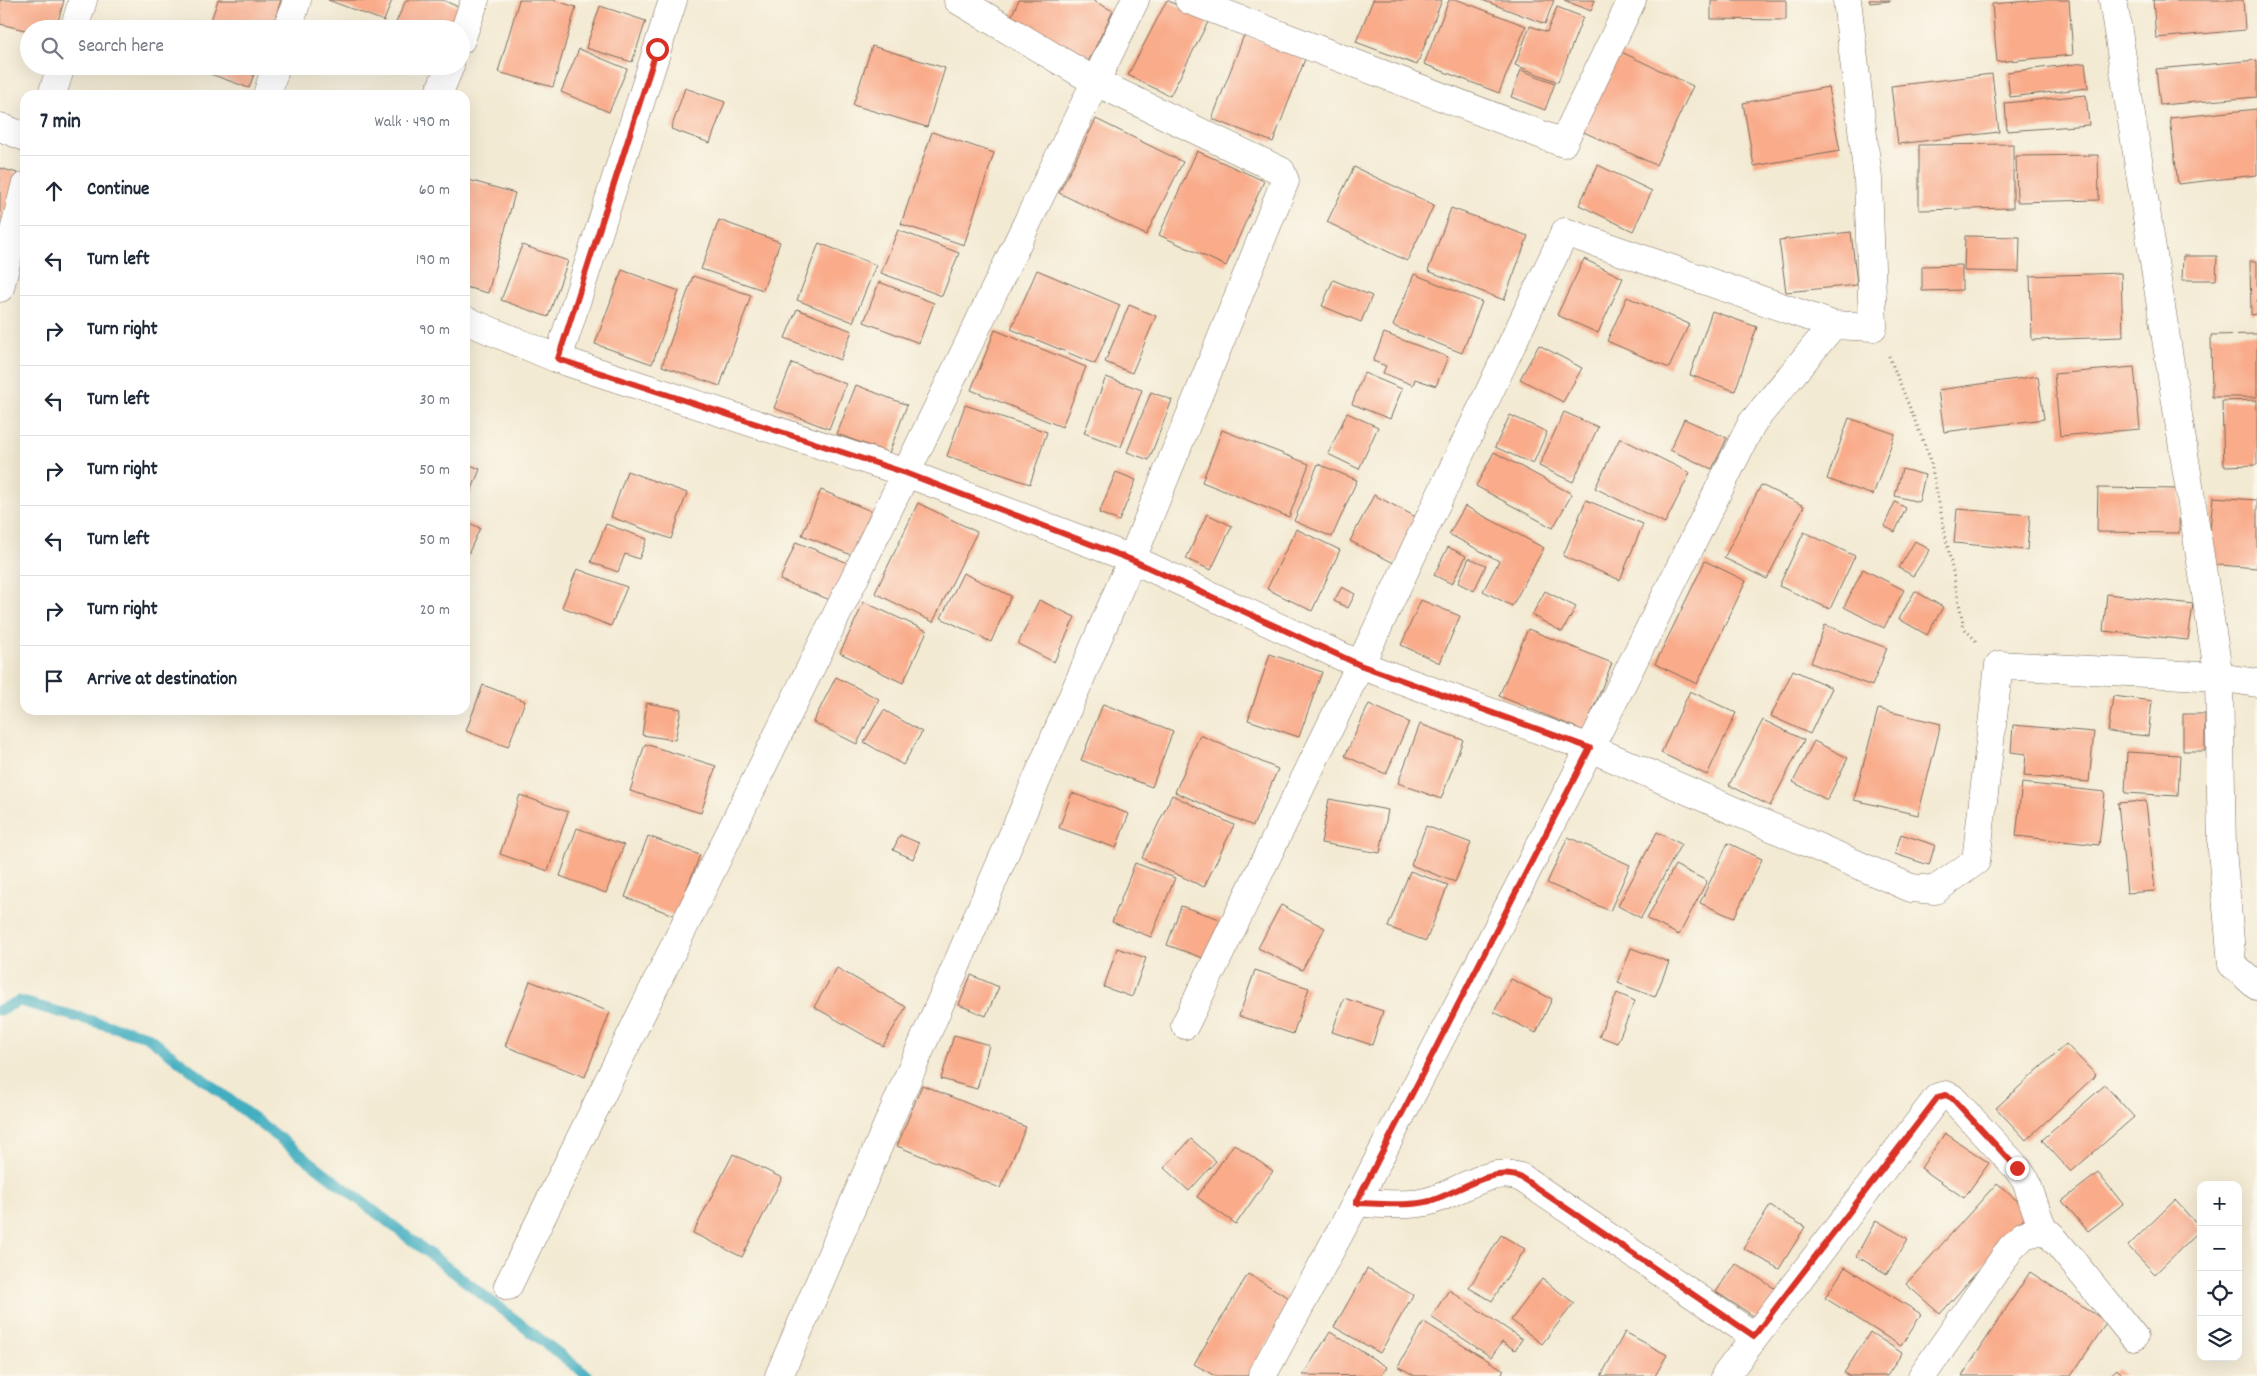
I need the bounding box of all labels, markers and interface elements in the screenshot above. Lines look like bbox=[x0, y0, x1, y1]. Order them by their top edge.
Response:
search box bbox=[20, 20, 470, 75]
icon: search bbox=[38, 34, 66, 62]
text: Search here bbox=[78, 34, 164, 61]
route start bbox=[646, 38, 669, 61]
text: 7 min bbox=[40, 108, 81, 138]
text: Walk · 490 m bbox=[375, 111, 450, 134]
icon: ahead bbox=[40, 177, 68, 205]
text: Continue bbox=[87, 177, 149, 204]
text: 60 m bbox=[419, 179, 450, 202]
icon: left bbox=[40, 247, 68, 275]
text: Turn left bbox=[87, 247, 150, 274]
text: 190 m bbox=[416, 249, 450, 272]
icon: right bbox=[40, 317, 68, 345]
text: Turn right bbox=[87, 317, 158, 344]
text: 90 m bbox=[419, 319, 450, 342]
icon: left bbox=[40, 387, 68, 415]
text: Turn left bbox=[87, 387, 150, 414]
text: 30 m bbox=[420, 389, 450, 412]
icon: right bbox=[40, 457, 68, 485]
text: Turn right bbox=[87, 457, 158, 484]
text: 50 m bbox=[419, 459, 450, 482]
icon: left bbox=[40, 527, 68, 555]
text: Turn left bbox=[87, 527, 150, 554]
text: 50 m bbox=[419, 529, 450, 552]
icon: right bbox=[40, 597, 68, 625]
text: Turn right bbox=[87, 597, 158, 624]
text: 20 m bbox=[420, 599, 450, 622]
icon: arrive bbox=[40, 667, 68, 695]
text: Arrive at destination bbox=[87, 667, 237, 694]
route end bbox=[2006, 1157, 2029, 1180]
map controls bbox=[2197, 1181, 2242, 1361]
button: + bbox=[2197, 1181, 2242, 1226]
button: − bbox=[2197, 1226, 2242, 1271]
button: locate bbox=[2197, 1271, 2242, 1316]
button: layers bbox=[2197, 1316, 2242, 1361]

